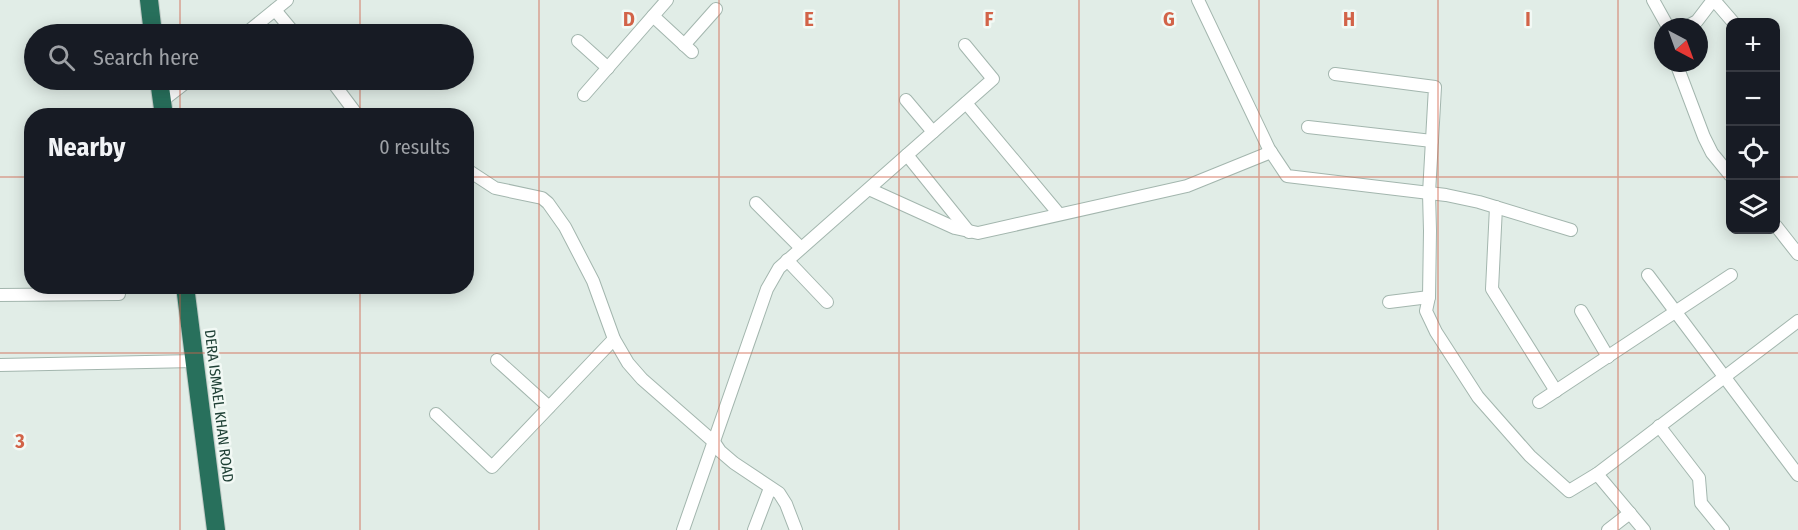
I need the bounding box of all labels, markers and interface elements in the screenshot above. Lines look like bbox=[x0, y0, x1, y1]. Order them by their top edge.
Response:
text: D bbox=[623, 7, 635, 31]
text: E bbox=[804, 7, 814, 31]
text: F bbox=[985, 7, 994, 31]
text: G bbox=[1163, 7, 1175, 31]
text: H bbox=[1343, 7, 1355, 31]
text: I bbox=[1525, 7, 1531, 31]
north arrow bbox=[1654, 18, 1708, 72]
map controls bbox=[1726, 18, 1780, 234]
button: + bbox=[1726, 18, 1780, 72]
search box bbox=[24, 24, 474, 90]
icon: search bbox=[45, 41, 78, 74]
text: Search here bbox=[93, 44, 199, 71]
button: − bbox=[1726, 72, 1780, 126]
button: locate bbox=[1726, 126, 1780, 180]
text: Nearby bbox=[48, 132, 125, 163]
text: 0 results bbox=[379, 135, 450, 159]
button: layers bbox=[1726, 180, 1780, 234]
street label: DERA ISMAEL KHAN ROAD bbox=[201, 329, 237, 483]
text: 3 bbox=[14, 429, 25, 453]

